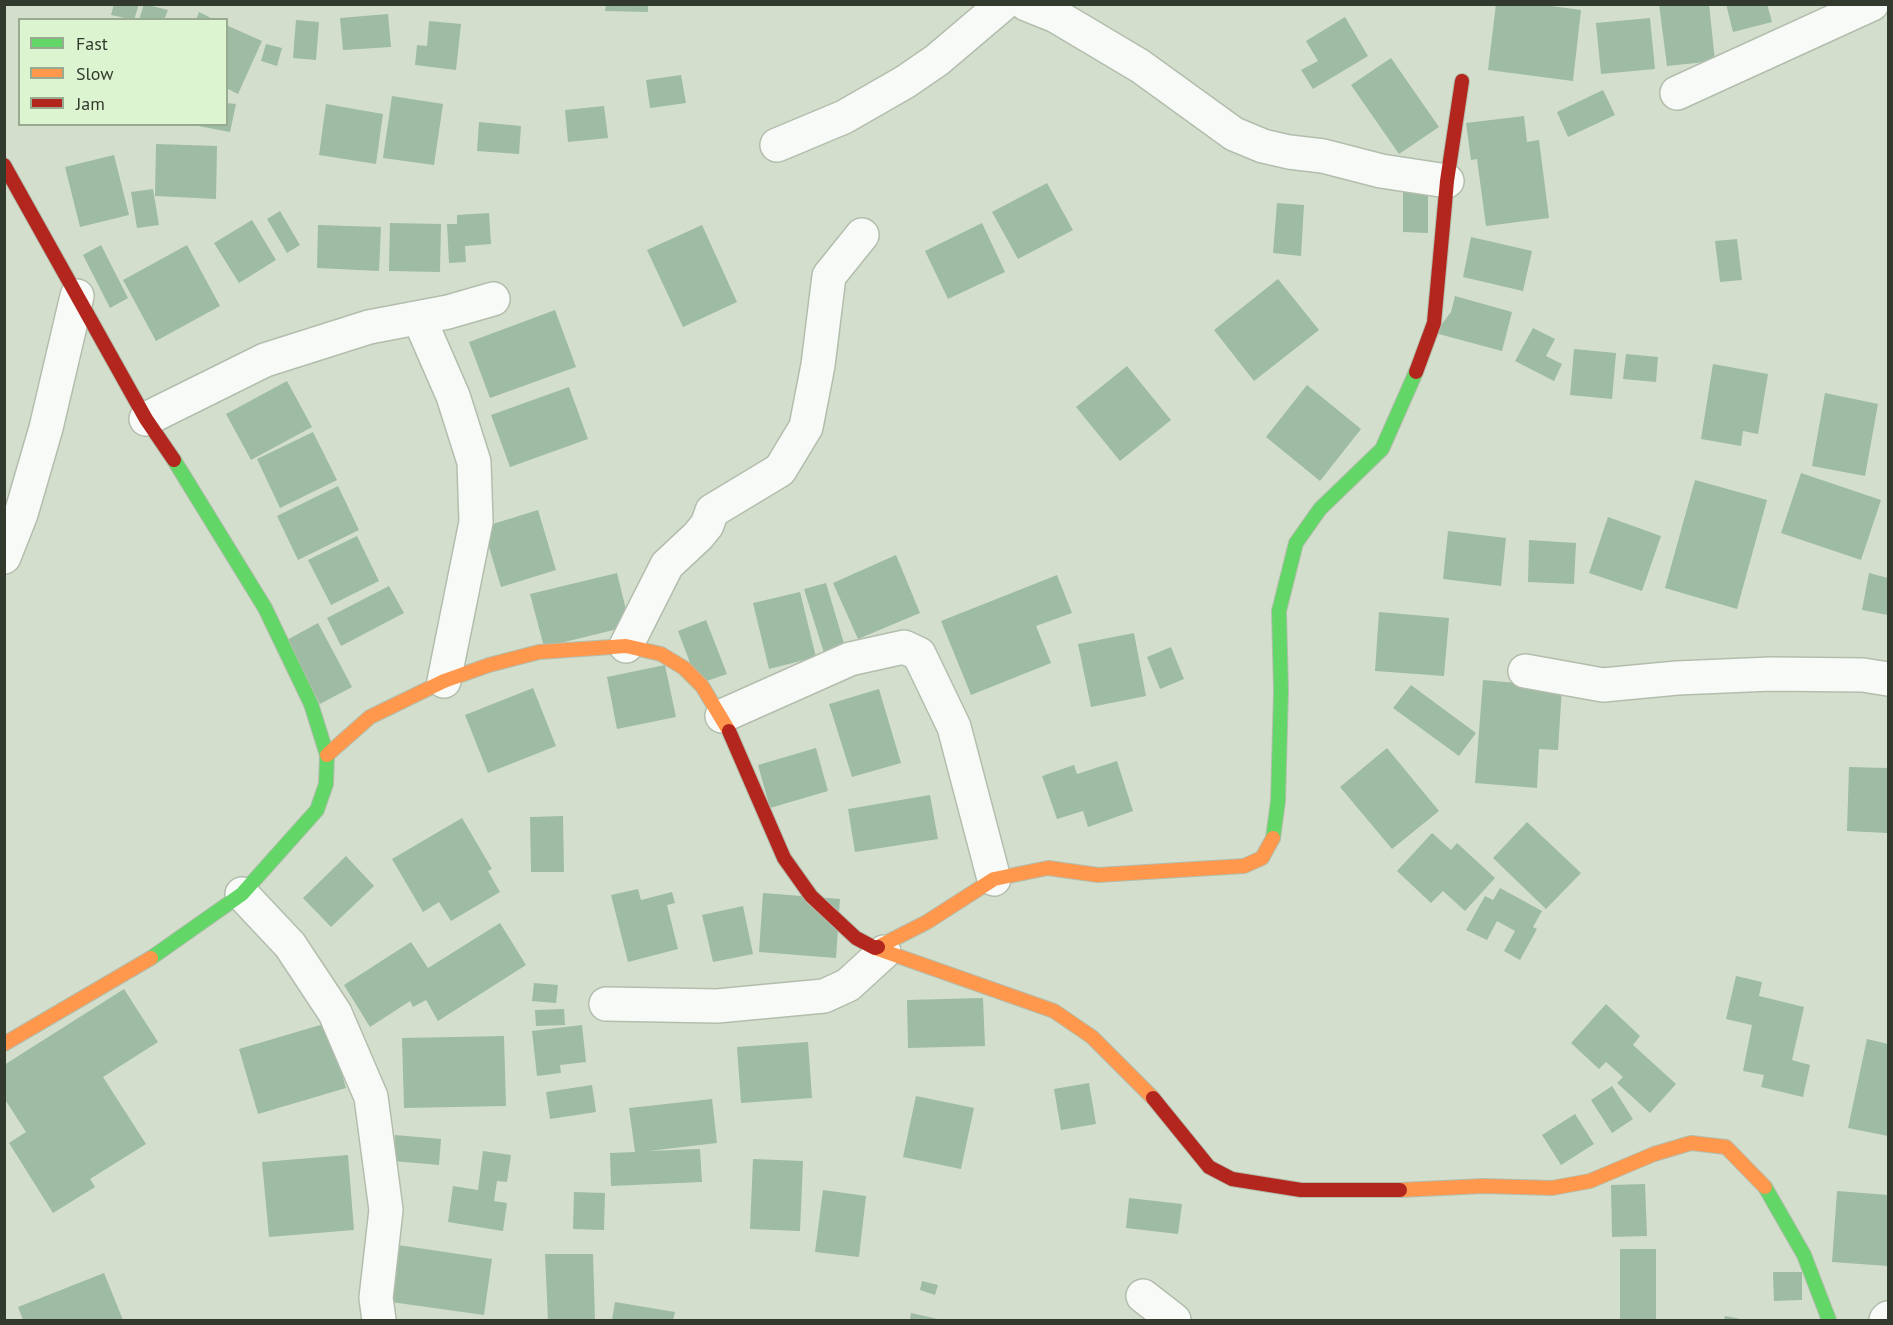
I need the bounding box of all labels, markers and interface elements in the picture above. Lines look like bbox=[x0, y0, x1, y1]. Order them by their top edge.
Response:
legend bbox=[18, 18, 228, 126]
text: Fast bbox=[76, 32, 108, 55]
text: Slow bbox=[76, 62, 114, 85]
text: Jam bbox=[76, 92, 105, 115]

